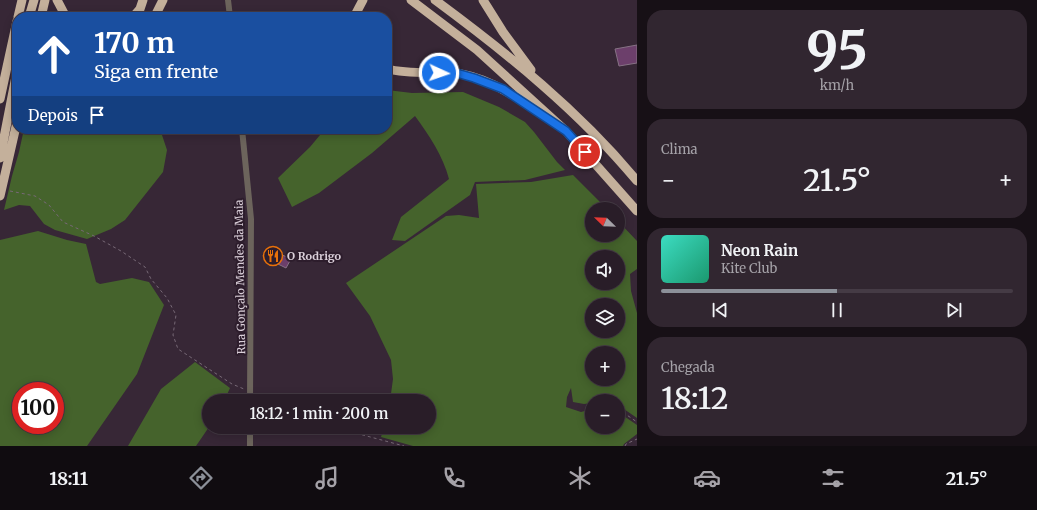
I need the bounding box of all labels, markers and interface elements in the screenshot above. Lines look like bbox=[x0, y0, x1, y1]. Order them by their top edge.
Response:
text: 95 bbox=[806, 18, 868, 83]
text: 170 m bbox=[94, 25, 175, 61]
icon: ahead bbox=[28, 28, 80, 80]
position arrow bbox=[418, 52, 460, 94]
text: Siga em frente bbox=[94, 60, 218, 83]
text: km/h bbox=[820, 77, 854, 94]
icon: arrive bbox=[86, 104, 108, 126]
text: Depois bbox=[28, 106, 78, 125]
pin bbox=[568, 135, 602, 169]
icon: arrive bbox=[574, 141, 596, 163]
text: Clima bbox=[661, 141, 698, 158]
text: 21.5° bbox=[803, 161, 871, 199]
text: − bbox=[661, 166, 676, 194]
text: + bbox=[998, 166, 1013, 194]
street label: Rua Gonçalo Mendes da Maia bbox=[232, 199, 248, 354]
north arrow bbox=[585, 202, 625, 242]
map controls bbox=[585, 202, 625, 434]
text: Neon Rain bbox=[721, 241, 798, 260]
restaurant icon: O Rodrigo bbox=[262, 245, 284, 267]
place label: O Rodrigo bbox=[287, 249, 342, 263]
button: sound bbox=[585, 250, 625, 290]
text: Kite Club bbox=[721, 260, 777, 277]
button: layers bbox=[585, 298, 625, 338]
icon: previous bbox=[709, 299, 731, 321]
icon: pause bbox=[826, 299, 848, 321]
icon: next bbox=[943, 299, 965, 321]
button: + bbox=[585, 346, 625, 386]
text: Chegada bbox=[661, 359, 715, 376]
text: 18:12 bbox=[661, 379, 729, 417]
speed limit sign: 100 bbox=[12, 382, 64, 434]
button: − bbox=[585, 394, 625, 434]
text: 18:12 · 1 min · 200 m bbox=[249, 404, 389, 423]
icon: directions bbox=[187, 464, 215, 492]
icon: music bbox=[313, 464, 341, 492]
icon: phone bbox=[440, 464, 468, 492]
icon: climate bbox=[566, 464, 594, 492]
icon: car bbox=[693, 464, 721, 492]
icon: filters bbox=[819, 464, 847, 492]
text: 18:11 bbox=[49, 467, 88, 490]
text: 21.5° bbox=[946, 467, 988, 490]

